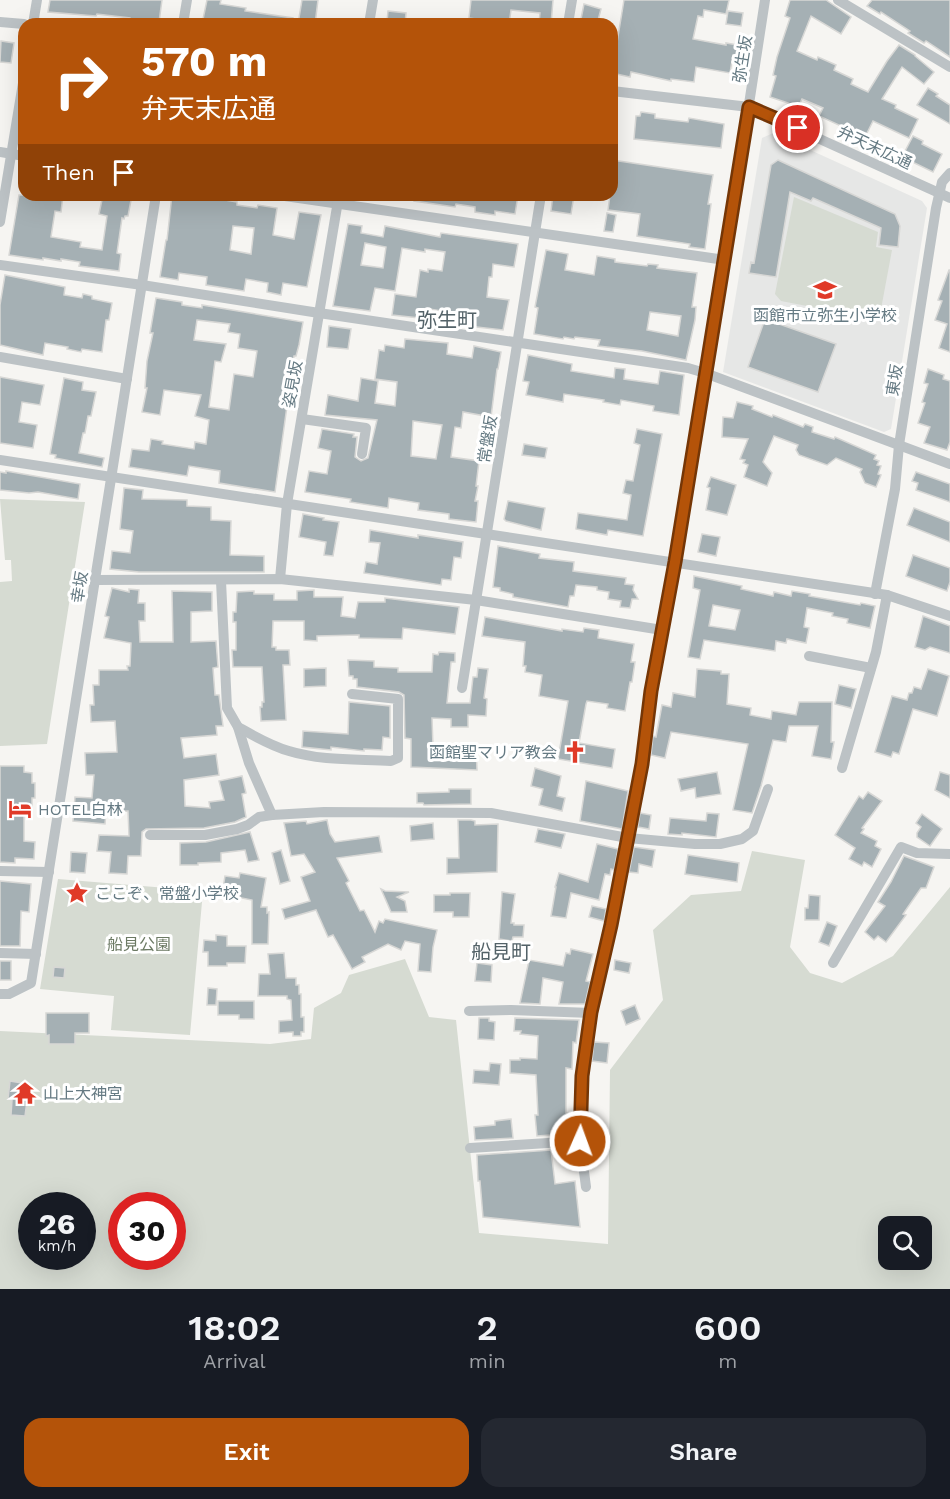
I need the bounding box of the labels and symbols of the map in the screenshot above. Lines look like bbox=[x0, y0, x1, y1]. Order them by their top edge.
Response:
street label: 弥生坂 bbox=[729, 34, 756, 84]
pin bbox=[772, 102, 823, 153]
street label: 弁天末広通 bbox=[835, 122, 915, 173]
school or university icon: 函館市立弥生小学校 bbox=[812, 277, 838, 303]
place label: 函館市立弥生小学校 bbox=[753, 306, 897, 325]
district label: 弥生町 bbox=[417, 308, 477, 332]
street label: 姿見坂 bbox=[279, 359, 306, 409]
street label: 東坂 bbox=[883, 363, 906, 397]
street label: 常盤坂 bbox=[474, 414, 501, 464]
street label: 幸坂 bbox=[68, 570, 91, 604]
church icon: 函館聖マリア教会 bbox=[562, 739, 588, 765]
place label: 函館聖マリア教会 bbox=[429, 743, 557, 762]
hotel icon: HOTEL白林 bbox=[7, 796, 33, 822]
place label: HOTEL白林 bbox=[38, 800, 123, 819]
place icon: ここぞ、常盤小学校 bbox=[64, 880, 90, 906]
place label: ここぞ、常盤小学校 bbox=[95, 884, 239, 903]
park label: 船見公園 bbox=[107, 935, 171, 954]
district label: 船見町 bbox=[471, 940, 531, 964]
temple icon: 山上大神宮 bbox=[12, 1080, 38, 1106]
place label: 山上大神宮 bbox=[43, 1084, 123, 1103]
position arrow bbox=[548, 1109, 612, 1173]
speed limit sign: 30 bbox=[108, 1192, 186, 1270]

